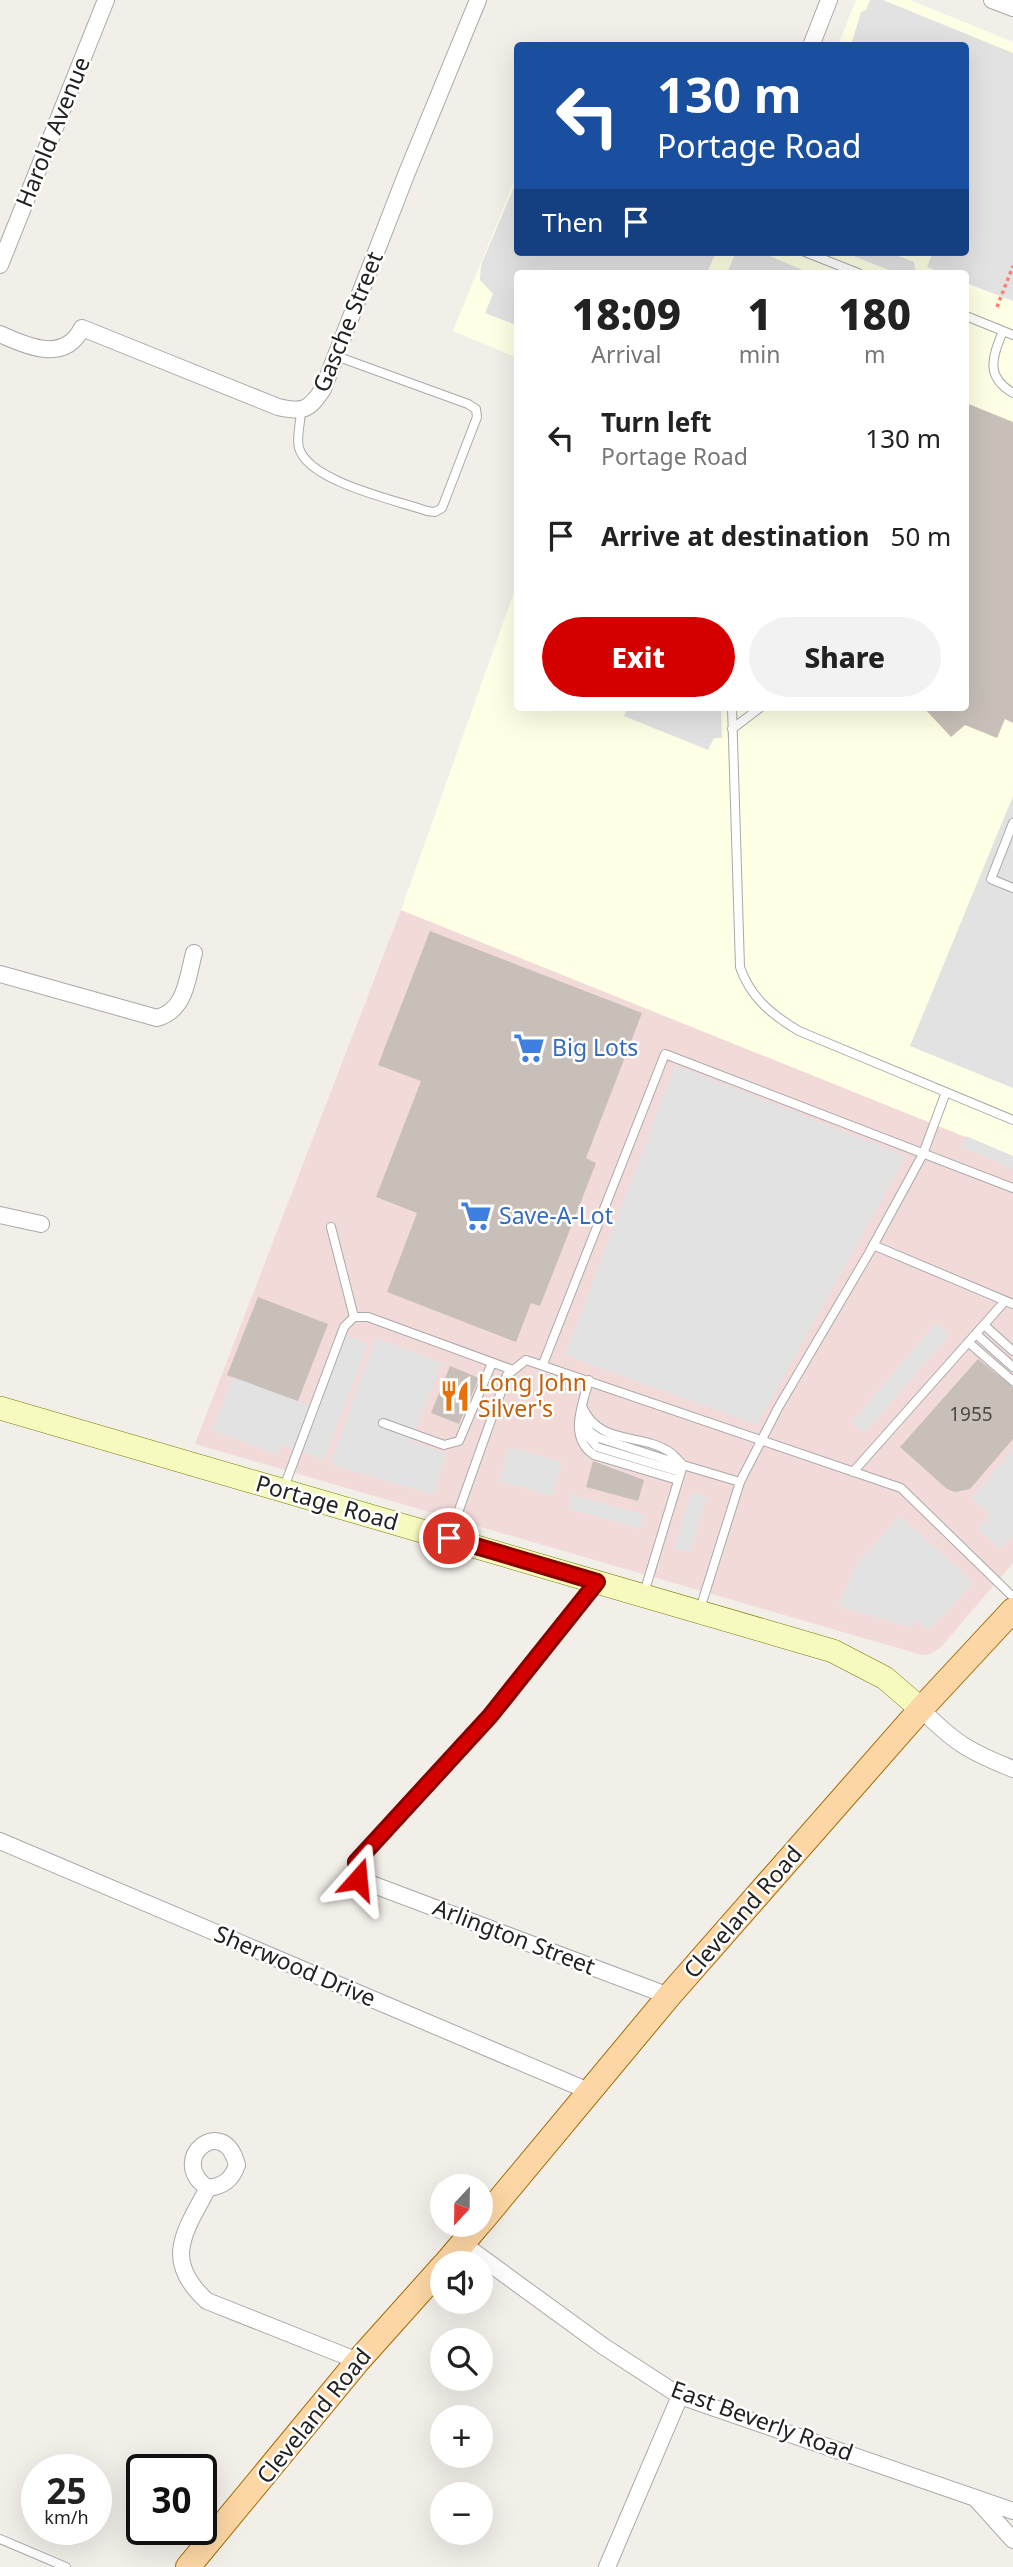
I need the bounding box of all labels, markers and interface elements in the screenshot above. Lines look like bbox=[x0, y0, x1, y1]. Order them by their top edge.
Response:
street label: Harold Avenue bbox=[7, 52, 97, 212]
text: 130 m bbox=[657, 61, 802, 127]
icon: left bbox=[542, 70, 633, 161]
text: Portage Road bbox=[657, 124, 861, 167]
icon: arrive bbox=[617, 203, 655, 241]
text: Then bbox=[542, 204, 603, 240]
street label: Gasche Street bbox=[304, 247, 390, 397]
text: 18:09 bbox=[572, 285, 681, 342]
text: 1 bbox=[747, 285, 772, 342]
text: 180 bbox=[838, 285, 911, 342]
text: Arrival bbox=[591, 338, 661, 370]
text: min bbox=[739, 338, 780, 370]
text: m bbox=[864, 338, 885, 370]
text: Turn left bbox=[601, 404, 712, 440]
icon: left bbox=[542, 419, 580, 457]
text: 130 m bbox=[865, 420, 941, 456]
text: Portage Road bbox=[601, 440, 748, 472]
icon: arrive bbox=[542, 517, 580, 555]
text: Arrive at destination bbox=[601, 518, 870, 554]
text: 50 m bbox=[891, 518, 951, 554]
button: Exit bbox=[542, 617, 735, 697]
button: Share bbox=[749, 617, 941, 697]
supermarket icon: Big Lots bbox=[512, 1031, 546, 1065]
place label: Big Lots bbox=[552, 1031, 638, 1063]
supermarket icon: Save-A-Lot bbox=[459, 1199, 493, 1233]
place label: Save-A-Lot bbox=[499, 1199, 613, 1231]
place label: Long John Silver's bbox=[478, 1366, 587, 1424]
restaurant icon: Long John Silver's bbox=[438, 1379, 472, 1413]
house number: 1955 bbox=[949, 1401, 993, 1427]
street label: Portage Road bbox=[252, 1466, 402, 1538]
pin bbox=[419, 1508, 479, 1568]
icon: arrive bbox=[430, 1519, 468, 1557]
street label: Cleveland Road bbox=[676, 1838, 809, 1985]
position arrow bbox=[321, 1842, 395, 1916]
street label: Arlington Street bbox=[429, 1890, 600, 1982]
street label: Sherwood Drive bbox=[210, 1917, 381, 2013]
north arrow bbox=[430, 2174, 494, 2236]
map controls bbox=[430, 2174, 493, 2545]
button: sound bbox=[430, 2251, 493, 2314]
button: search bbox=[430, 2328, 493, 2391]
street label: Cleveland Road bbox=[249, 2341, 378, 2490]
street label: East Beverly Road bbox=[667, 2372, 858, 2468]
button: + bbox=[430, 2405, 493, 2468]
speed limit sign: 30 bbox=[126, 2454, 217, 2545]
text: 25 bbox=[46, 2467, 87, 2514]
button: − bbox=[430, 2482, 493, 2545]
text: km/h bbox=[44, 2505, 89, 2529]

